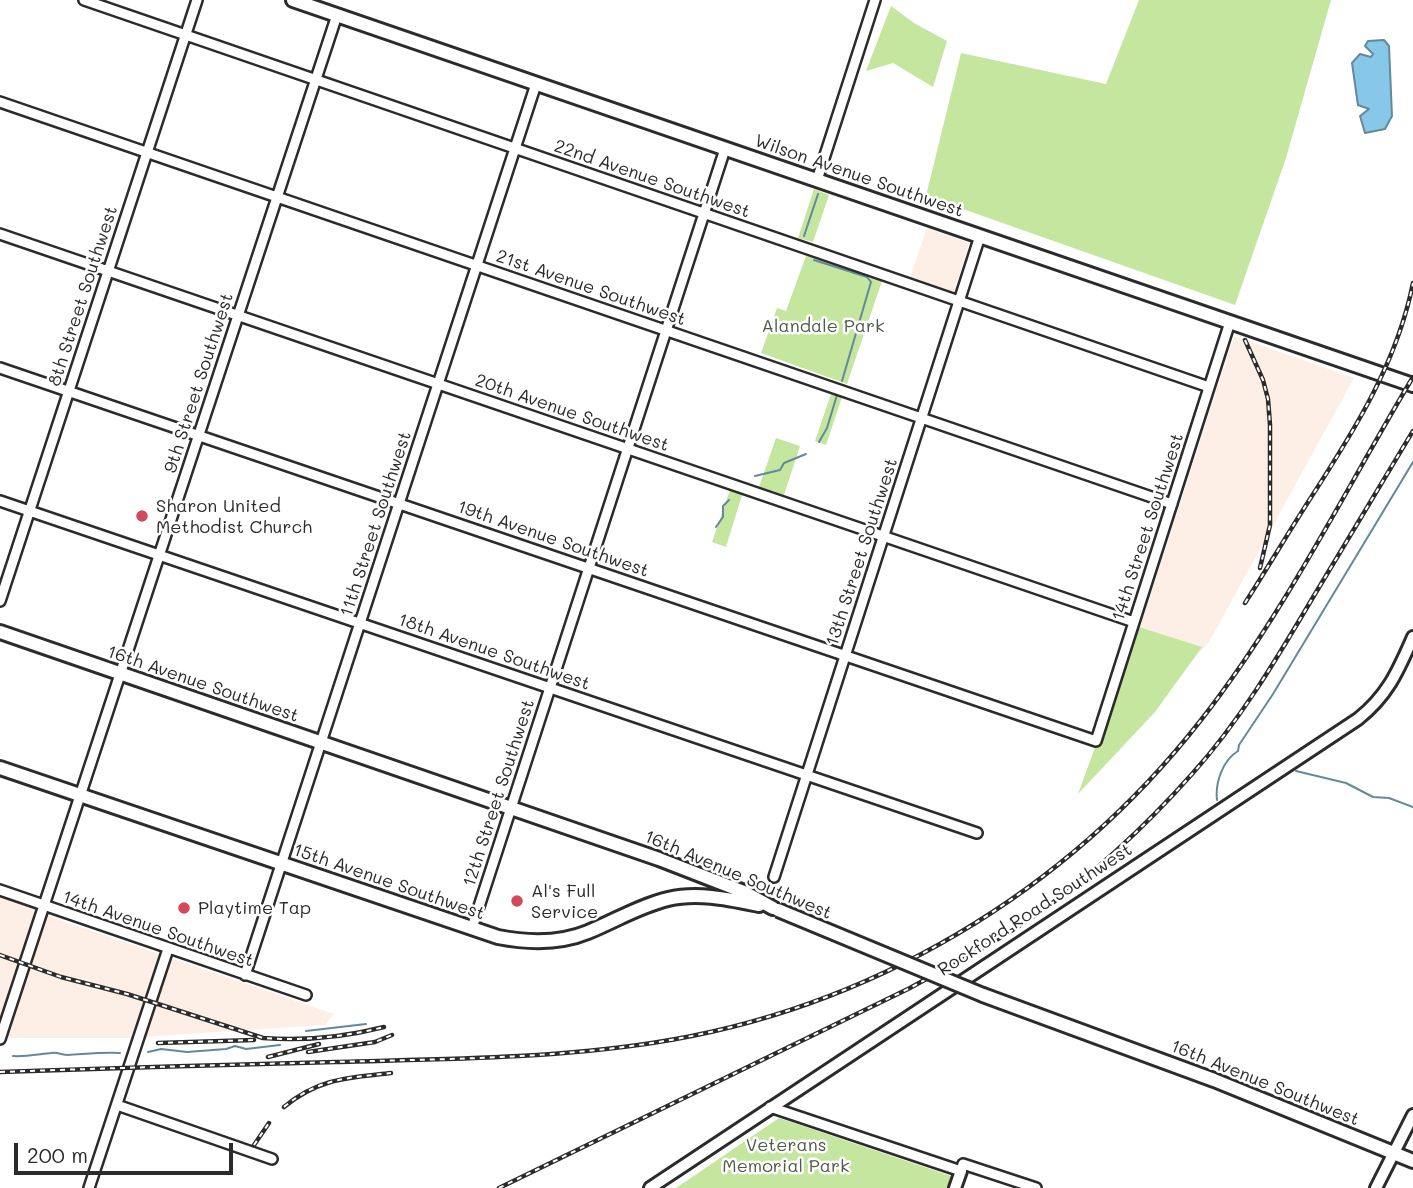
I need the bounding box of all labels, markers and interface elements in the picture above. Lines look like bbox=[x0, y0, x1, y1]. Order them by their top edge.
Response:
street label: Wilson Avenue Southwest bbox=[752, 130, 966, 222]
street label: 22nd Avenue Southwest bbox=[551, 135, 753, 223]
street label: 8th Street Southwest bbox=[44, 203, 122, 389]
street label: 21st Avenue Southwest bbox=[493, 245, 689, 331]
street label: 9th Street Southwest bbox=[160, 290, 238, 476]
park label: Alandale Park bbox=[761, 315, 885, 337]
street label: 20th Avenue Southwest bbox=[472, 370, 672, 456]
street label: 11th Street Southwest bbox=[336, 429, 416, 619]
street label: 14th Street Southwest bbox=[1107, 430, 1189, 624]
street label: 13th Street Southwest bbox=[821, 455, 903, 649]
place label: Sharon United Methodist Church bbox=[156, 495, 312, 538]
street label: 19th Avenue Southwest bbox=[454, 496, 652, 582]
marker: Sharon United Methodist Church bbox=[134, 508, 150, 524]
street label: 18th Avenue Southwest bbox=[395, 609, 593, 695]
street label: 16th Avenue Southwest bbox=[104, 641, 302, 727]
street label: 12th Street Southwest bbox=[459, 697, 539, 889]
street label: 16th Avenue Southwest bbox=[641, 826, 835, 924]
street label: 15th Avenue Southwest bbox=[290, 839, 488, 925]
street label: Rockford Road Southwest bbox=[934, 839, 1136, 981]
place label: Al's Full Service bbox=[531, 880, 598, 922]
street label: 14th Avenue Southwest bbox=[59, 886, 257, 972]
marker: Al's Full Service bbox=[509, 893, 525, 909]
place label: Playtime Tap bbox=[198, 897, 311, 919]
marker: Playtime Tap bbox=[176, 900, 192, 916]
street label: 16th Avenue Southwest bbox=[1168, 1035, 1362, 1131]
scale bar bbox=[18, 1128, 236, 1172]
park label: Veterans Memorial Park bbox=[722, 1134, 850, 1176]
text: 200 m bbox=[27, 1141, 88, 1168]

